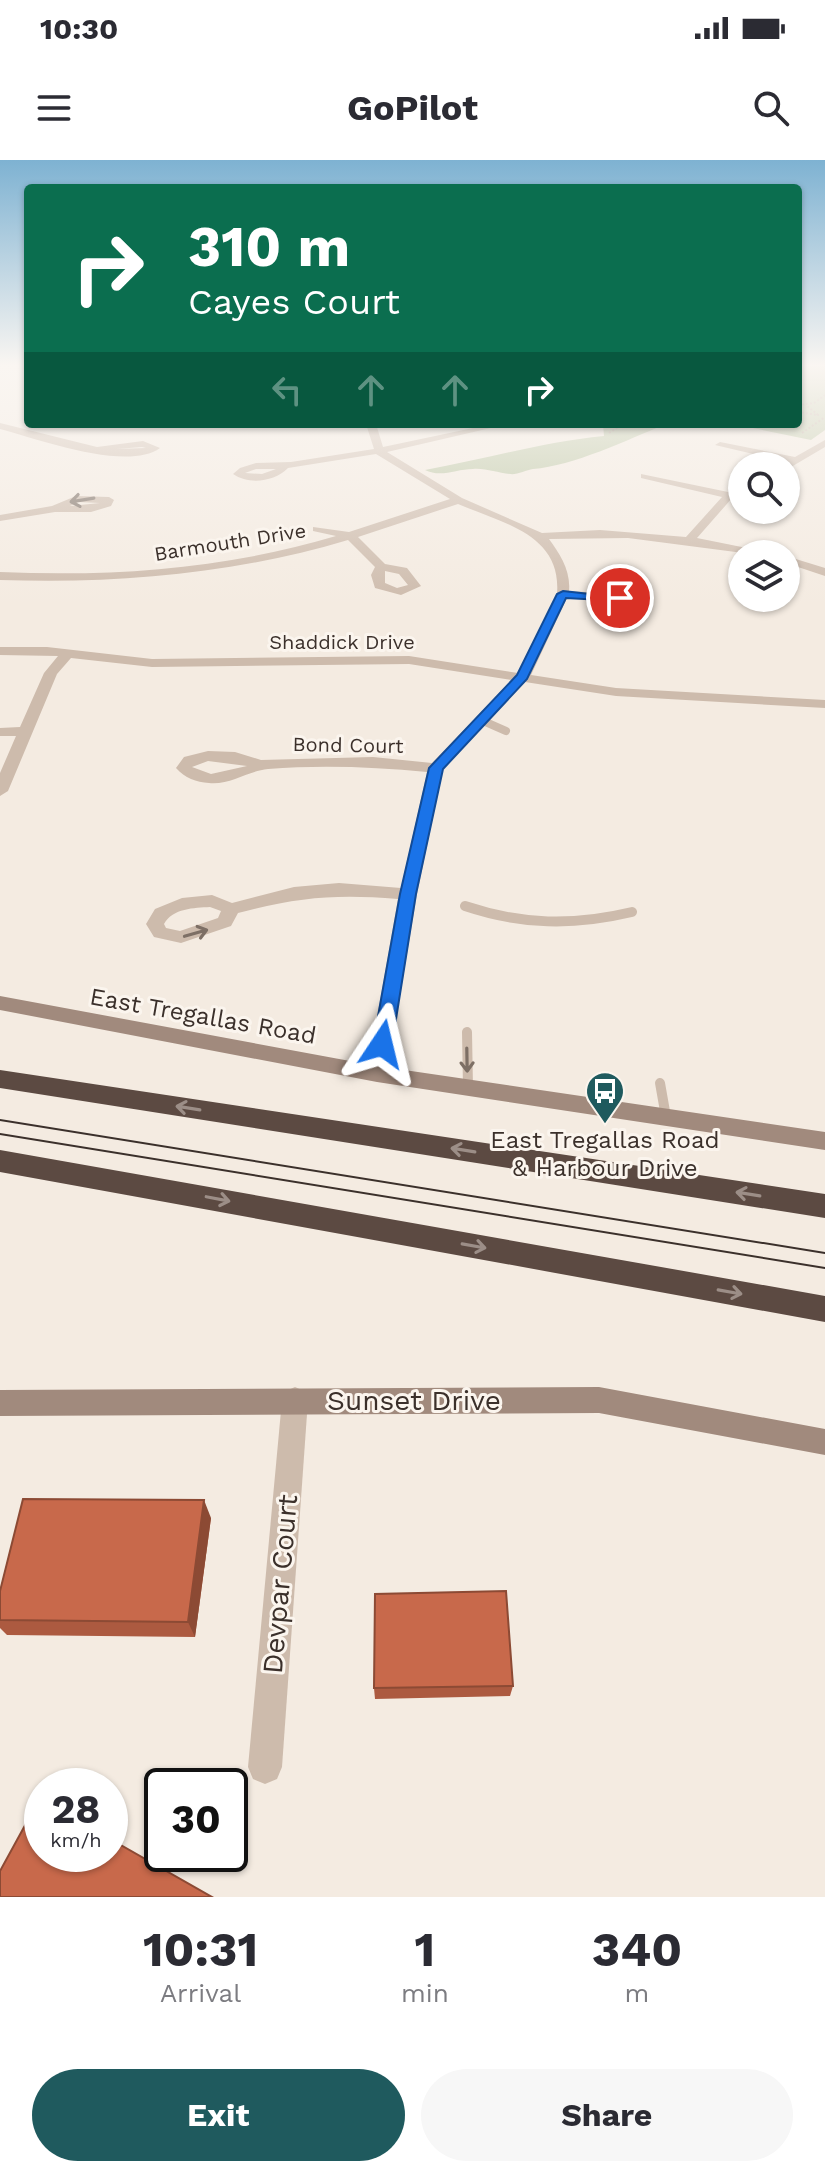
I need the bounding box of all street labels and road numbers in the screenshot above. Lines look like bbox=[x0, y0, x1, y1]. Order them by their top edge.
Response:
street label: Barmouth Drive bbox=[152, 518, 308, 566]
street label: Shaddick Drive bbox=[269, 630, 415, 654]
street label: Bond Court bbox=[292, 732, 404, 758]
street label: East Tregallas Road bbox=[88, 982, 318, 1050]
street label: Sunset Drive bbox=[327, 1384, 501, 1417]
street label: Devpar Court bbox=[256, 1493, 304, 1675]

